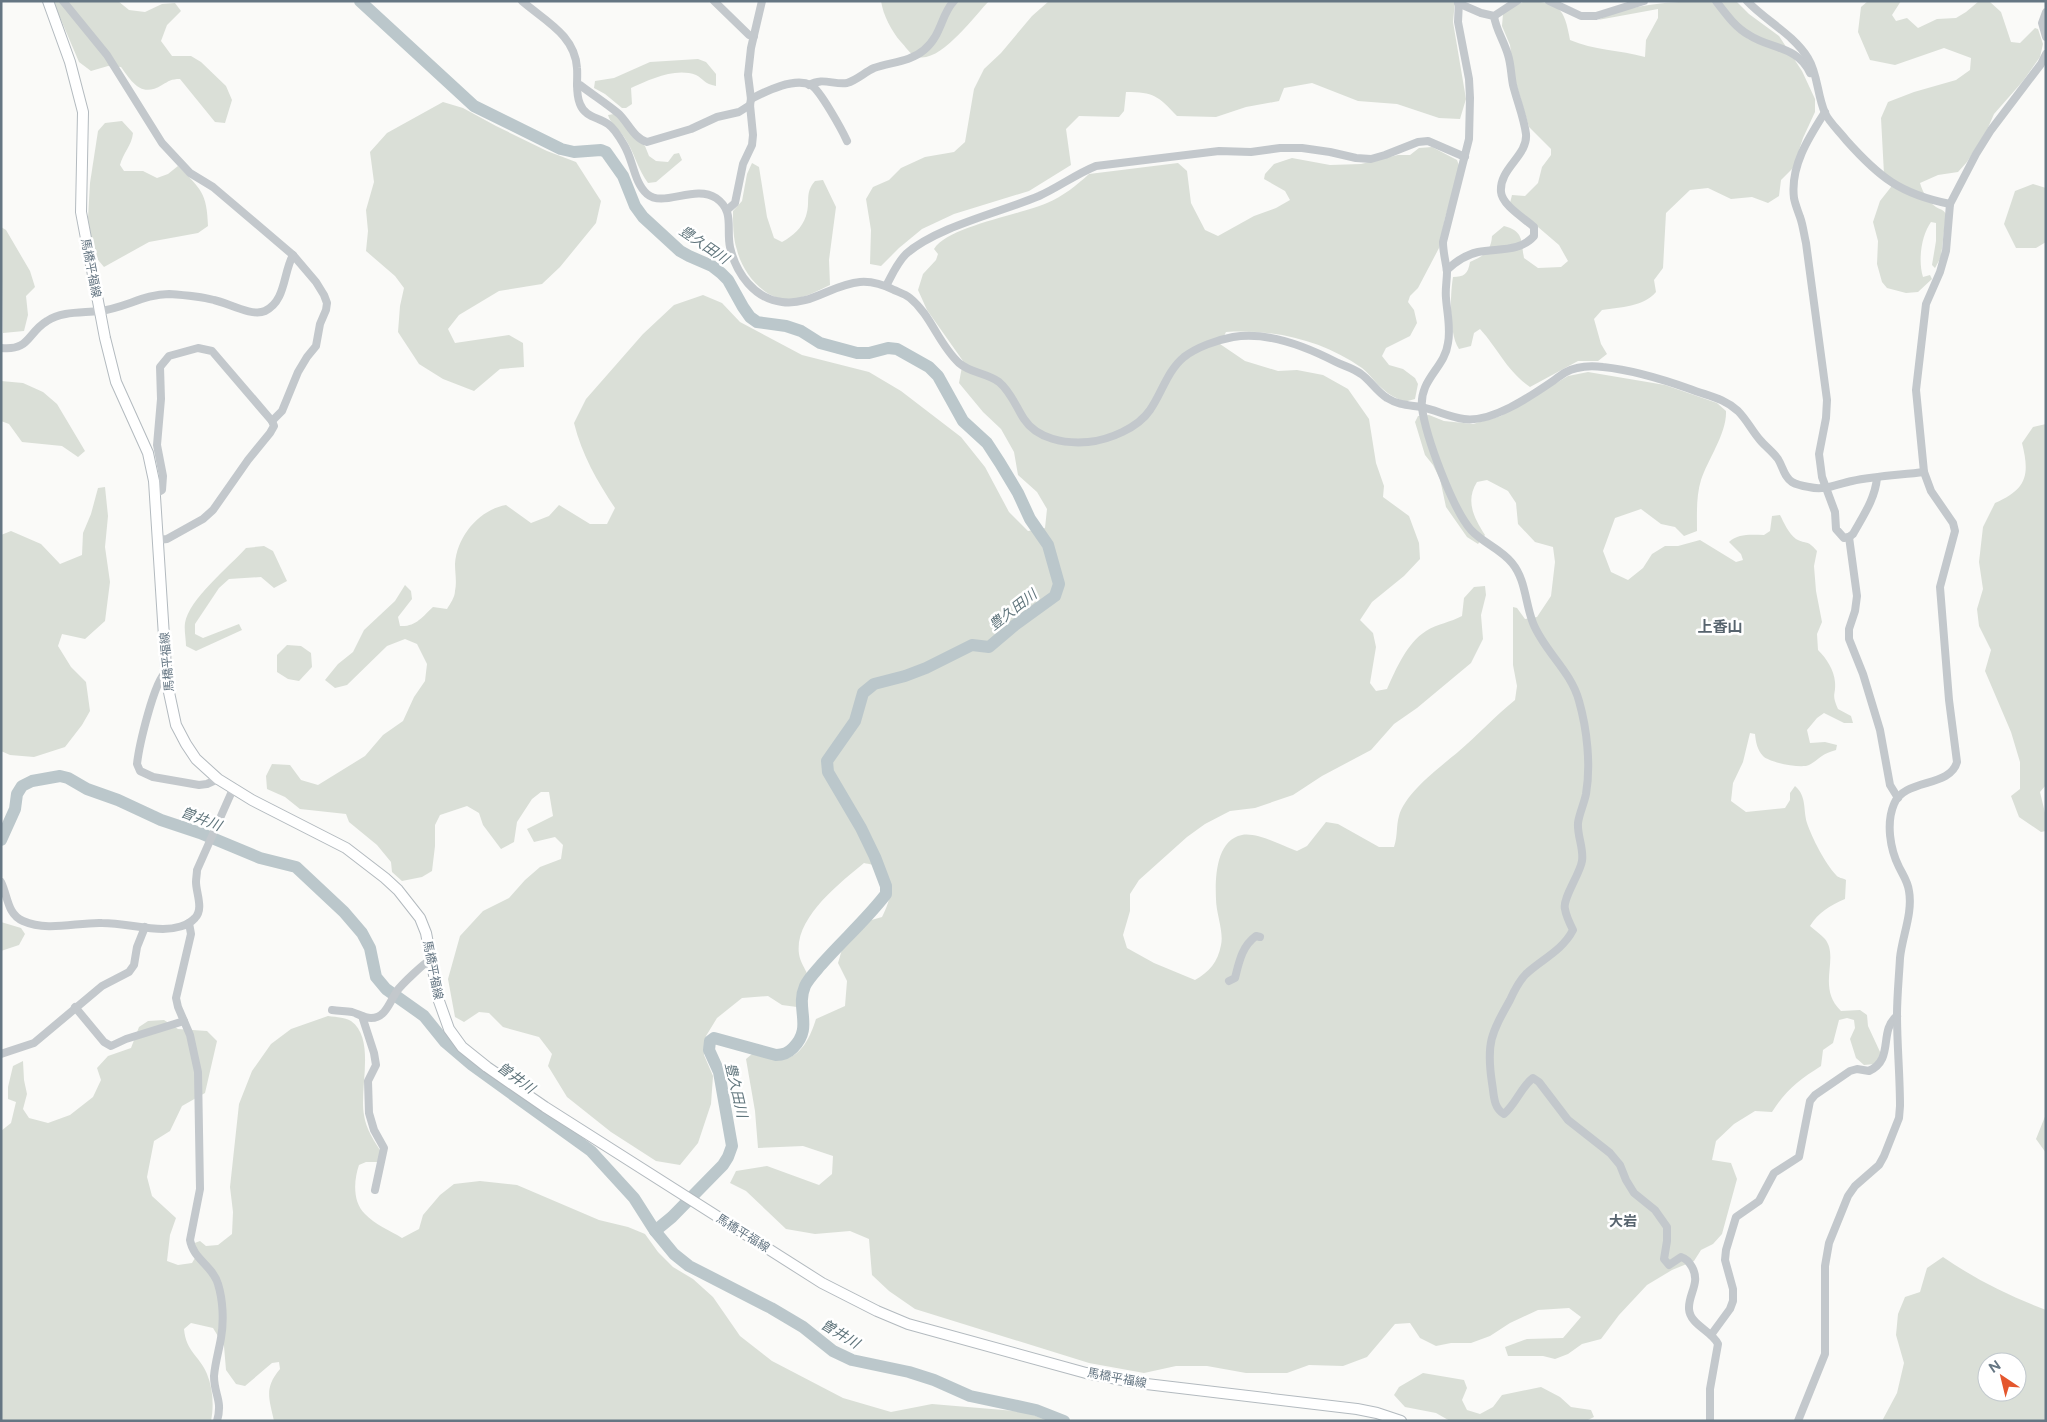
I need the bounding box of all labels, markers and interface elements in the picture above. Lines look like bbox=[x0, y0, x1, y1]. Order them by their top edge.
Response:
water label: 豊久田川 bbox=[676, 222, 734, 269]
street label: 馬橋平福線 bbox=[78, 237, 104, 299]
water label: 豊久田川 bbox=[986, 585, 1042, 634]
district label: 上香山 bbox=[1697, 618, 1743, 636]
street label: 馬橋平福線 bbox=[157, 631, 177, 693]
water label: 曽井川 bbox=[178, 804, 226, 835]
street label: 馬橋平福線 bbox=[420, 939, 446, 1001]
water label: 曽井川 bbox=[494, 1059, 540, 1098]
water label: 豊久田川 bbox=[721, 1061, 751, 1121]
street label: 馬橋平福線 bbox=[714, 1211, 772, 1255]
district label: 大岩 bbox=[1609, 1213, 1637, 1230]
water label: 曽井川 bbox=[818, 1316, 864, 1353]
north arrow bbox=[1977, 1352, 2027, 1402]
text: N bbox=[1986, 1357, 2004, 1377]
street label: 馬橋平福線 bbox=[1086, 1365, 1148, 1391]

